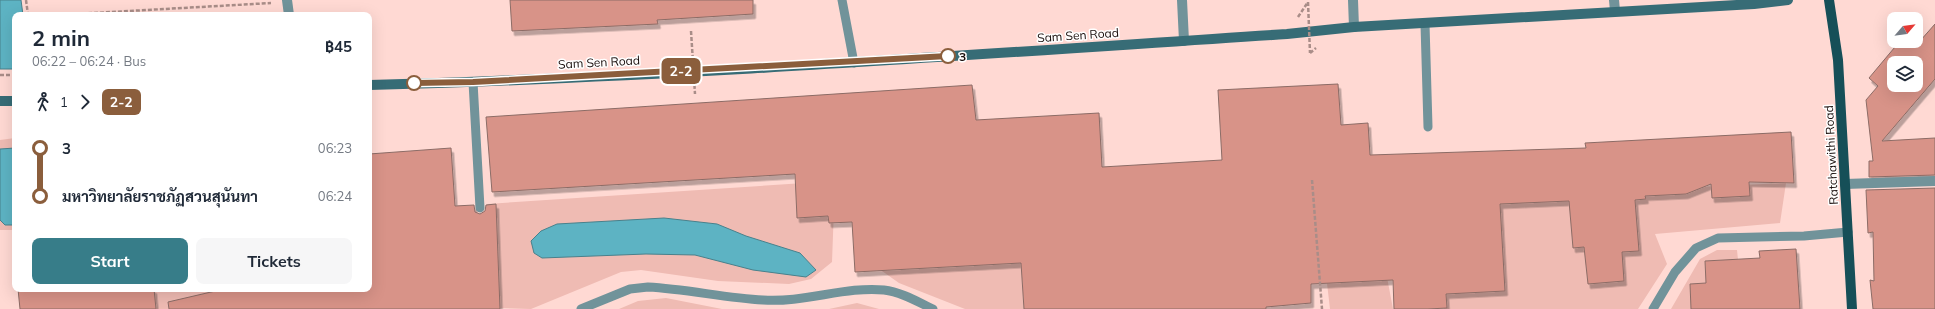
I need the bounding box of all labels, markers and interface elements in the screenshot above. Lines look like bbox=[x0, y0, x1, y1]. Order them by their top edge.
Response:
north arrow bbox=[1887, 12, 1923, 48]
map controls bbox=[1887, 12, 1923, 92]
text: 2 min bbox=[32, 24, 90, 52]
street label: Sam Sen Road bbox=[1037, 25, 1119, 45]
text: ฿45 bbox=[325, 37, 352, 56]
marker: 3 bbox=[940, 48, 956, 64]
place label: 3 bbox=[959, 49, 966, 64]
street label: Sam Sen Road bbox=[558, 52, 640, 72]
text: 06:22 – 06:24 · Bus bbox=[32, 53, 146, 69]
button: layers bbox=[1887, 56, 1923, 92]
line badge: 2-2 bbox=[658, 58, 704, 84]
text: 2-2 bbox=[670, 62, 692, 80]
unlabelled marker bbox=[406, 75, 422, 91]
icon: walk bbox=[32, 91, 54, 113]
icon: forward bbox=[74, 91, 96, 113]
text: 2-2 bbox=[110, 93, 133, 111]
text: 1 bbox=[60, 94, 68, 110]
street label: Ratchawithi Road bbox=[1821, 105, 1841, 205]
text: 3 bbox=[62, 139, 71, 158]
text: 06:23 bbox=[318, 140, 352, 156]
text: มหาวิทยาลัยราชภัฏสวนสุนันทา bbox=[62, 187, 258, 206]
text: 06:24 bbox=[318, 188, 352, 204]
button: Start bbox=[32, 238, 188, 284]
button: Tickets bbox=[196, 238, 352, 284]

